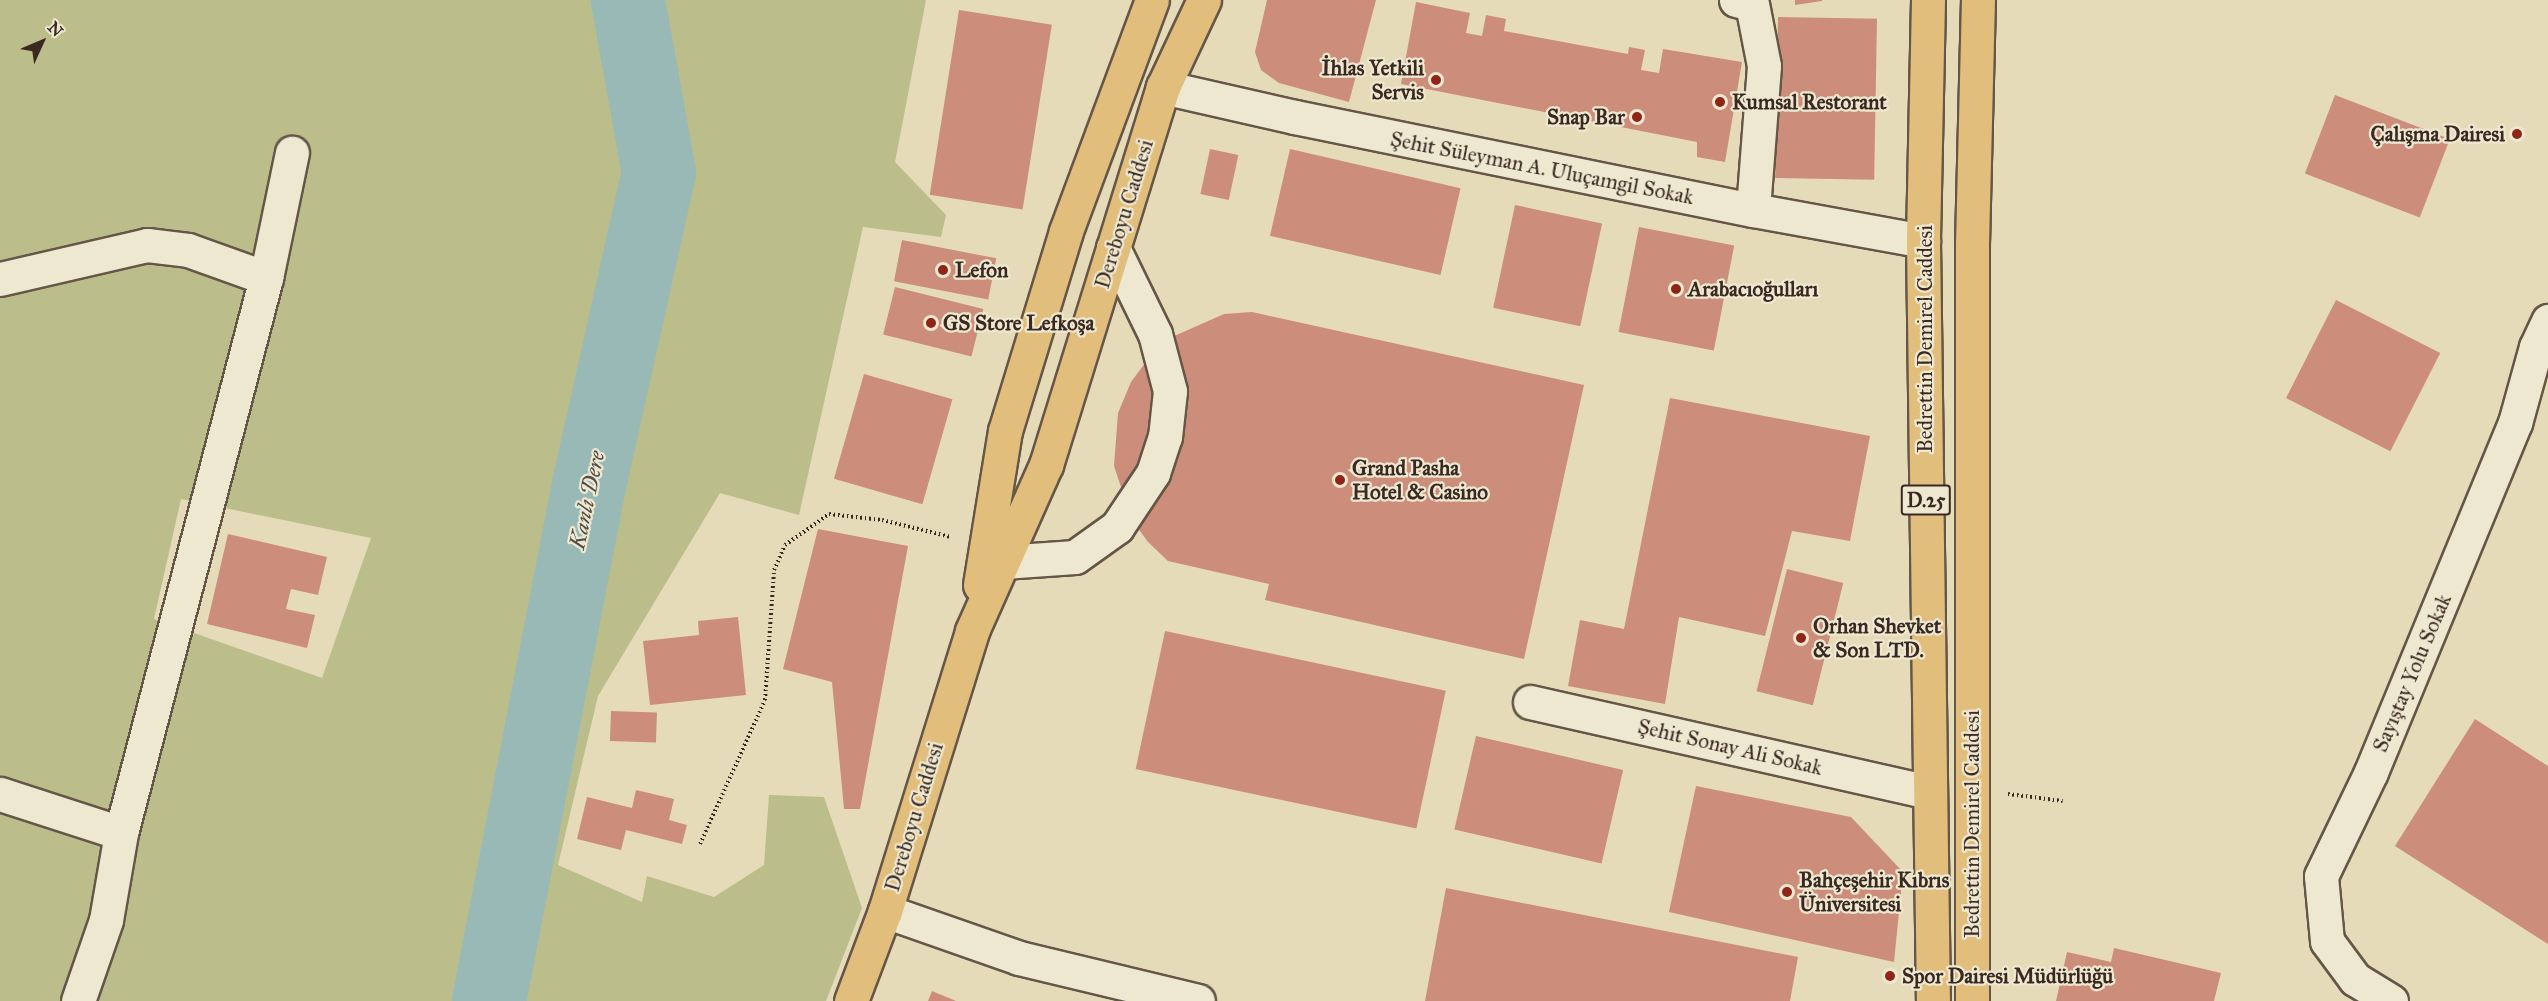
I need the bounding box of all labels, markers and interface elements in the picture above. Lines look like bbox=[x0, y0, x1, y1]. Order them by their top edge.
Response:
north arrow bbox=[12, 12, 72, 72]
text: N bbox=[44, 18, 67, 41]
place label: İhlas Yetkili Servis bbox=[1322, 55, 1424, 105]
marker: İhlas Yetkili Servis bbox=[1429, 73, 1443, 87]
place label: Kumsal Restorant bbox=[1732, 89, 1887, 115]
marker: Kumsal Restorant bbox=[1713, 95, 1727, 109]
place label: Snap Bar bbox=[1547, 104, 1625, 130]
marker: Snap Bar bbox=[1630, 110, 1644, 124]
place label: Çalışma Dairesi bbox=[2371, 121, 2505, 147]
street label: Şehit Süleyman A. Uluçamgil Sokak bbox=[1388, 126, 1696, 210]
marker: Çalışma Dairesi bbox=[2510, 127, 2524, 141]
street label: Dereboyu Caddesi bbox=[1089, 136, 1159, 292]
street label: Bedrettin Demirel Caddesi bbox=[1912, 225, 1938, 453]
place label: Lefon bbox=[955, 257, 1008, 283]
marker: Lefon bbox=[936, 263, 950, 277]
place label: Arabacıoğulları bbox=[1688, 276, 1818, 302]
marker: Arabacıoğulları bbox=[1669, 282, 1683, 296]
place label: GS Store Lefkoşa bbox=[943, 310, 1094, 336]
marker: GS Store Lefkoşa bbox=[924, 316, 938, 330]
water label: Kanlı Dere bbox=[564, 448, 610, 552]
place label: Grand Pasha Hotel & Casino bbox=[1352, 455, 1488, 505]
marker: Grand Pasha Hotel & Casino bbox=[1333, 473, 1347, 487]
road number: D.25 bbox=[1900, 483, 1952, 517]
street label: Sayıştay Yolu Sokak bbox=[2367, 590, 2457, 756]
place label: Orhan Shevket & Son LTD. bbox=[1813, 613, 1941, 663]
marker: Orhan Shevket & Son LTD. bbox=[1794, 631, 1808, 645]
street label: Bedrettin Demirel Caddesi bbox=[1959, 710, 1985, 938]
street label: Şehit Sonay Ali Sokak bbox=[1635, 714, 1825, 780]
street label: Dereboyu Caddesi bbox=[879, 739, 949, 895]
place label: Bahçeşehir Kıbrıs Üniversitesi bbox=[1799, 867, 1949, 917]
marker: Bahçeşehir Kıbrıs Üniversitesi bbox=[1780, 885, 1794, 899]
place label: Spor Dairesi Müdürlüğü bbox=[1902, 963, 2113, 989]
marker: Spor Dairesi Müdürlüğü bbox=[1883, 969, 1897, 983]

